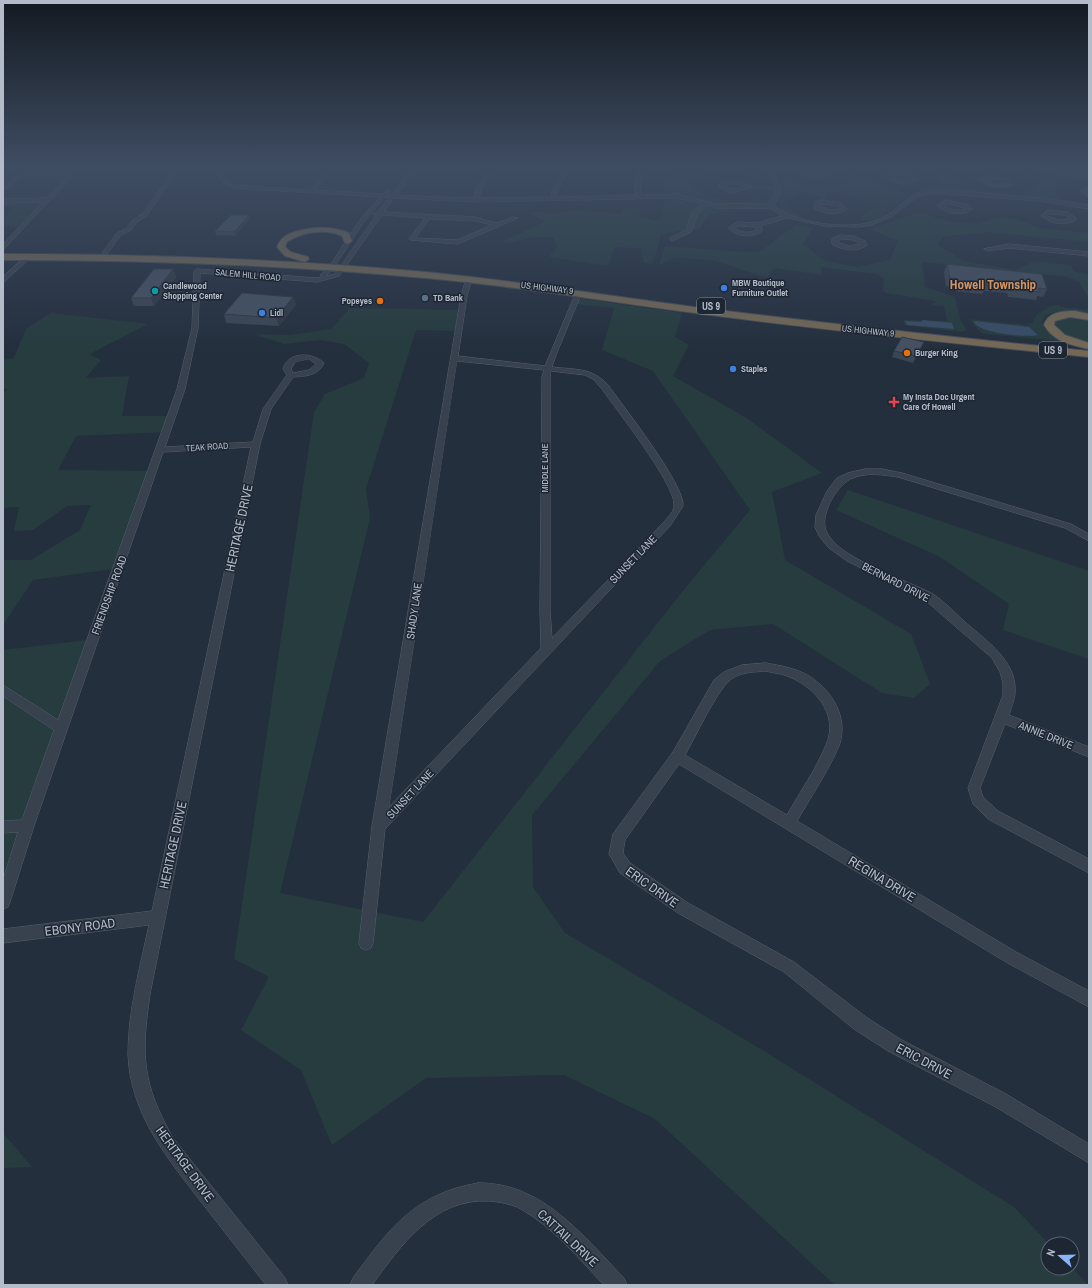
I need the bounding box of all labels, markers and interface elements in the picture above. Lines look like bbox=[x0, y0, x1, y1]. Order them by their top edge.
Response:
street label: SALEM HILL ROAD bbox=[215, 266, 281, 284]
district label: Howell Township bbox=[950, 276, 1036, 293]
place label: MBW Boutique Furniture Outlet bbox=[732, 277, 788, 299]
street label: US HIGHWAY 9 bbox=[520, 279, 574, 297]
place label: Candlewood Shopping Center bbox=[163, 280, 223, 302]
marker: MBW Boutique Furniture Outlet bbox=[719, 283, 729, 293]
marker: Candlewood Shopping Center bbox=[150, 286, 160, 296]
place label: TD Bank bbox=[433, 292, 464, 304]
marker: TD Bank bbox=[420, 293, 430, 303]
place label: Popeyes bbox=[342, 295, 372, 307]
marker: Popeyes bbox=[375, 296, 385, 306]
road number: US 9 bbox=[697, 298, 725, 314]
place label: Lidl bbox=[270, 307, 283, 319]
marker: Lidl bbox=[257, 308, 267, 318]
street label: US HIGHWAY 9 bbox=[841, 322, 895, 340]
road number: US 9 bbox=[1039, 342, 1067, 358]
place label: Burger King bbox=[915, 347, 958, 359]
marker: Burger King bbox=[902, 348, 912, 358]
place label: Staples bbox=[741, 363, 767, 375]
marker: Staples bbox=[728, 364, 738, 374]
place label: My Insta Doc Urgent Care Of Howell bbox=[903, 391, 975, 413]
marker: My Insta Doc Urgent Care Of Howell bbox=[888, 396, 900, 408]
street label: TEAK ROAD bbox=[185, 440, 229, 454]
street label: MIDDLE LANE bbox=[539, 443, 551, 493]
street label: HERITAGE DRIVE bbox=[221, 483, 257, 573]
street label: SUNSET LANE bbox=[606, 532, 660, 586]
street label: FRIENDSHIP ROAD bbox=[88, 554, 130, 636]
street label: BERNARD DRIVE bbox=[860, 559, 932, 605]
street label: SHADY LANE bbox=[403, 582, 425, 640]
street label: ANNIE DRIVE bbox=[1016, 717, 1075, 752]
street label: SUNSET LANE bbox=[384, 766, 436, 822]
street label: HERITAGE DRIVE bbox=[155, 800, 191, 890]
street label: REGINA DRIVE bbox=[845, 852, 919, 906]
street label: ERIC DRIVE bbox=[622, 863, 682, 911]
street label: EBONY ROAD bbox=[44, 914, 117, 940]
street label: ERIC DRIVE bbox=[893, 1039, 955, 1083]
street label: HERITAGE DRIVE bbox=[152, 1123, 218, 1205]
street label: CATTAIL DRIVE bbox=[534, 1205, 602, 1271]
north arrow bbox=[1040, 1236, 1080, 1276]
text: N bbox=[1043, 1247, 1058, 1258]

